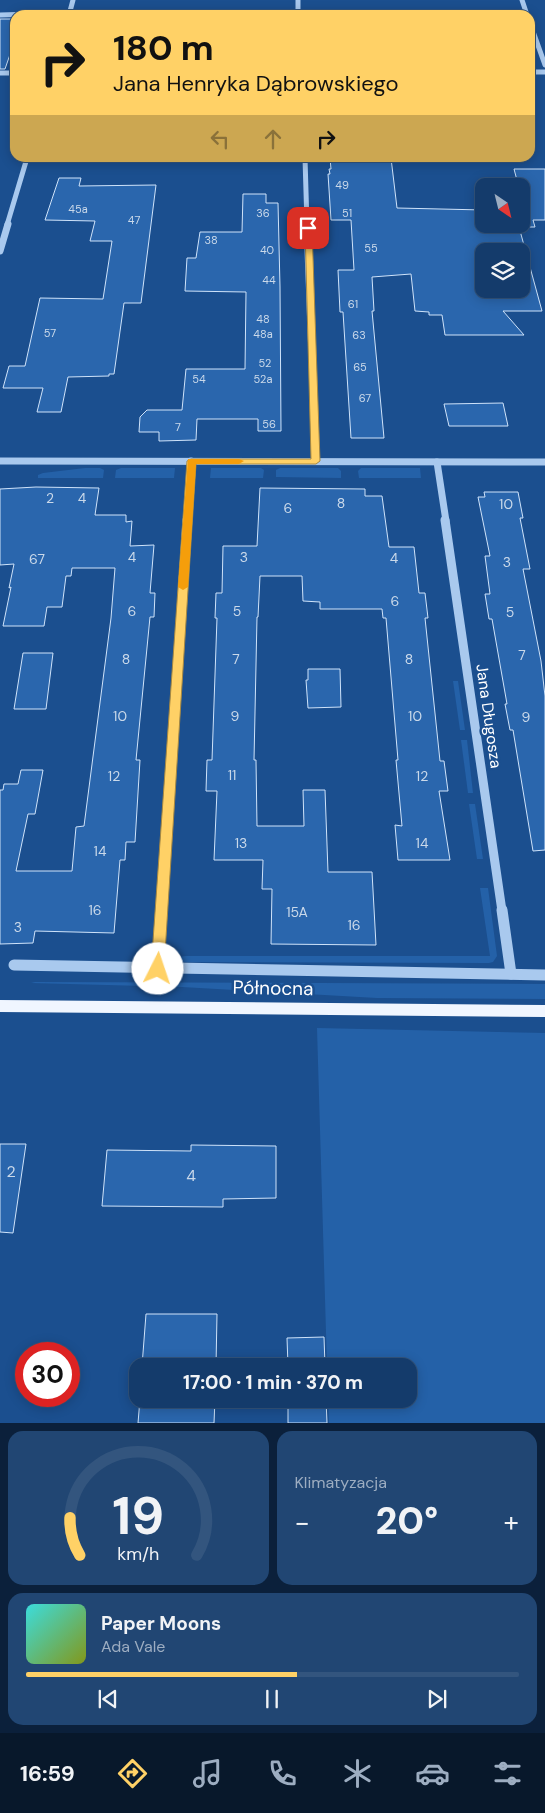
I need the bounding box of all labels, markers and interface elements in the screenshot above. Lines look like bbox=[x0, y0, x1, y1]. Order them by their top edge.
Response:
text: 180 m bbox=[113, 25, 214, 71]
icon: right bbox=[30, 30, 95, 95]
text: Jana Henryka Dąbrowskiego bbox=[113, 69, 398, 98]
icon: left bbox=[206, 125, 234, 153]
icon: ahead bbox=[259, 125, 287, 153]
icon: right bbox=[312, 125, 340, 153]
house number: 49 bbox=[335, 178, 349, 192]
north arrow bbox=[475, 178, 530, 232]
map controls bbox=[475, 178, 530, 298]
house number: 45a bbox=[68, 202, 88, 216]
house number: 36 bbox=[256, 206, 270, 220]
house number: 51 bbox=[342, 206, 352, 220]
pin bbox=[287, 207, 329, 249]
house number: 47 bbox=[128, 213, 140, 227]
icon: arrive bbox=[294, 214, 322, 242]
house number: 38 bbox=[204, 233, 218, 247]
house number: 55 bbox=[364, 241, 378, 255]
house number: 40 bbox=[260, 243, 274, 257]
button: layers bbox=[475, 243, 530, 298]
house number: 44 bbox=[262, 273, 276, 287]
house number: 61 bbox=[348, 297, 358, 311]
house number: 48 bbox=[256, 312, 270, 326]
house number: 57 bbox=[44, 326, 56, 340]
house number: 48a bbox=[253, 327, 273, 341]
house number: 63 bbox=[352, 328, 366, 342]
house number: 52 bbox=[259, 356, 271, 370]
house number: 65 bbox=[353, 360, 367, 374]
house number: 54 bbox=[192, 372, 206, 386]
house number: 52a bbox=[254, 372, 272, 386]
house number: 67 bbox=[359, 391, 371, 405]
house number: 56 bbox=[262, 417, 276, 431]
house number: 7 bbox=[175, 420, 181, 434]
house number: 2 bbox=[46, 489, 54, 507]
house number: 4 bbox=[78, 489, 87, 507]
house number: 8 bbox=[337, 494, 345, 512]
house number: 10 bbox=[499, 495, 513, 513]
house number: 6 bbox=[284, 499, 292, 517]
house number: 4 bbox=[128, 548, 137, 566]
house number: 3 bbox=[240, 548, 248, 566]
house number: 4 bbox=[390, 549, 399, 567]
house number: 67 bbox=[29, 550, 45, 568]
house number: 3 bbox=[503, 553, 511, 571]
house number: 6 bbox=[391, 592, 399, 610]
house number: 6 bbox=[128, 602, 136, 620]
house number: 5 bbox=[233, 602, 241, 620]
house number: 5 bbox=[506, 603, 514, 621]
house number: 7 bbox=[518, 646, 526, 664]
house number: 8 bbox=[122, 650, 130, 668]
house number: 7 bbox=[232, 650, 240, 668]
house number: 8 bbox=[405, 650, 413, 668]
street label: Jana Długosza bbox=[471, 662, 507, 770]
house number: 10 bbox=[113, 707, 127, 725]
house number: 9 bbox=[231, 707, 240, 725]
house number: 10 bbox=[408, 707, 422, 725]
house number: 9 bbox=[522, 708, 531, 726]
house number: 11 bbox=[228, 766, 236, 784]
house number: 12 bbox=[108, 767, 120, 785]
house number: 12 bbox=[416, 767, 428, 785]
house number: 13 bbox=[235, 834, 247, 852]
house number: 14 bbox=[416, 834, 429, 852]
house number: 14 bbox=[94, 842, 107, 860]
house number: 16 bbox=[88, 901, 102, 919]
house number: 15A bbox=[286, 903, 308, 921]
house number: 16 bbox=[347, 916, 361, 934]
house number: 3 bbox=[14, 918, 22, 936]
position arrow bbox=[131, 942, 183, 994]
street label: Północna bbox=[232, 975, 314, 1001]
house number: 2 bbox=[6, 1161, 16, 1182]
house number: 4 bbox=[186, 1165, 196, 1186]
speed limit sign: 30 bbox=[15, 1342, 80, 1407]
text: 17:00 · 1 min · 370 m bbox=[183, 1370, 363, 1395]
text: Klimatyzacja bbox=[295, 1472, 387, 1493]
text: 19 bbox=[112, 1482, 164, 1550]
text: 20° bbox=[375, 1496, 438, 1546]
text: − bbox=[295, 1504, 310, 1541]
text: + bbox=[504, 1504, 519, 1541]
text: km/h bbox=[117, 1542, 159, 1566]
text: Paper Moons bbox=[101, 1611, 221, 1636]
text: Ada Vale bbox=[101, 1636, 165, 1657]
icon: previous bbox=[94, 1685, 122, 1713]
icon: pause bbox=[258, 1685, 286, 1713]
icon: next bbox=[423, 1685, 451, 1713]
icon: directions bbox=[115, 1756, 150, 1791]
icon: music bbox=[190, 1756, 225, 1791]
icon: phone bbox=[265, 1756, 300, 1791]
icon: climate bbox=[340, 1756, 375, 1791]
icon: car bbox=[415, 1756, 450, 1791]
icon: filters bbox=[490, 1756, 525, 1791]
text: 16:59 bbox=[20, 1759, 75, 1788]

